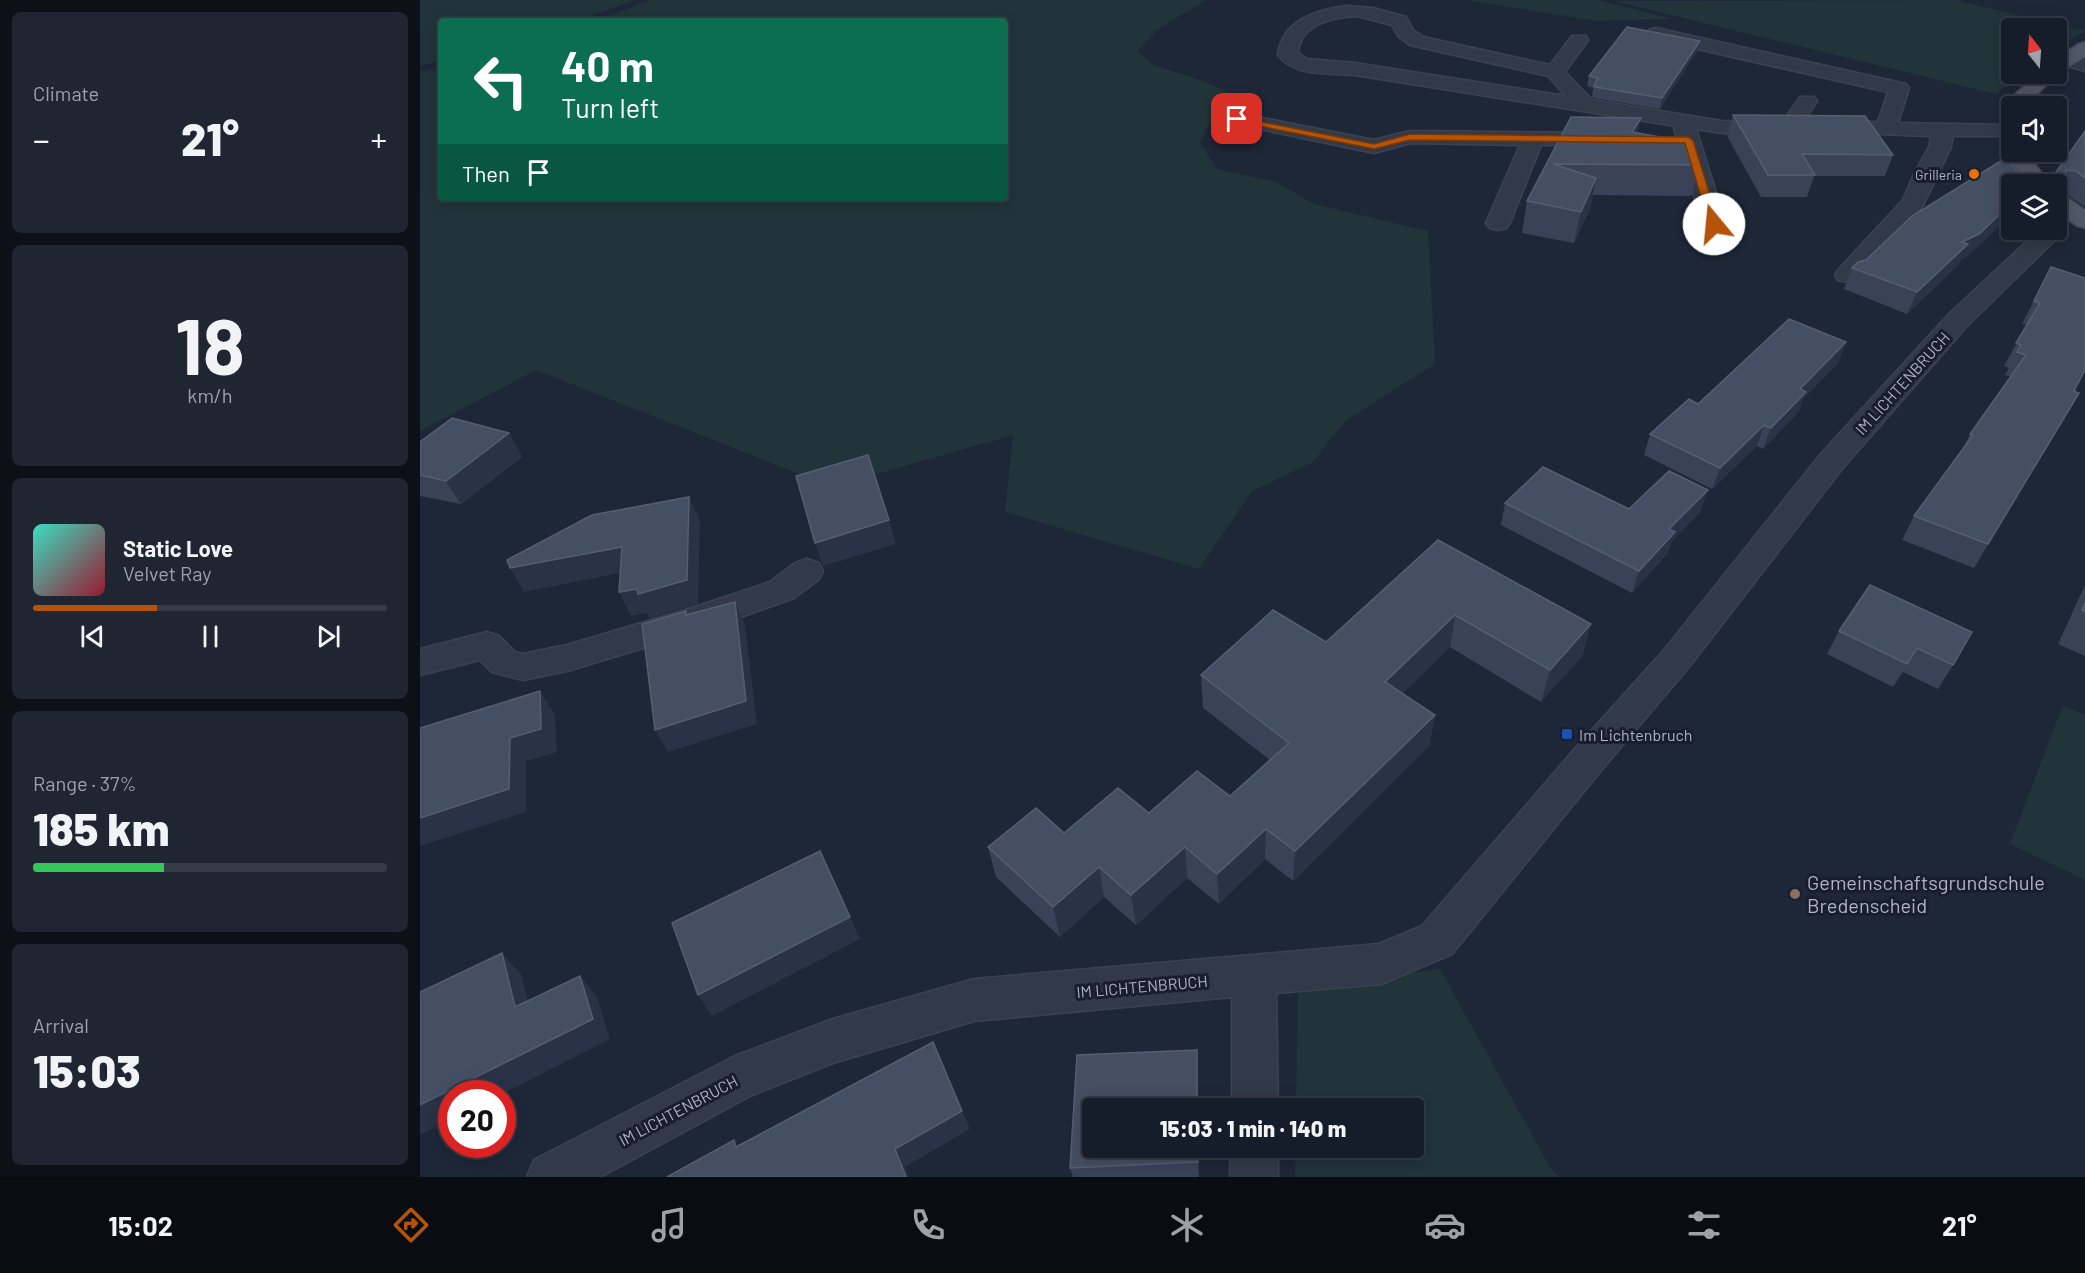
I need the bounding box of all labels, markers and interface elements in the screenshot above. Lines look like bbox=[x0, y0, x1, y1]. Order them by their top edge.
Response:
north arrow bbox=[2001, 18, 2067, 84]
map controls bbox=[2001, 18, 2067, 240]
text: 40 m bbox=[561, 40, 654, 90]
icon: left bbox=[462, 42, 540, 120]
text: Climate bbox=[33, 81, 99, 105]
text: Turn left bbox=[561, 91, 659, 123]
pin bbox=[1211, 93, 1262, 144]
button: sound bbox=[2001, 96, 2067, 162]
icon: arrive bbox=[1220, 102, 1253, 135]
text: 21° bbox=[181, 111, 239, 165]
text: − bbox=[33, 119, 50, 159]
text: + bbox=[370, 119, 387, 159]
icon: arrive bbox=[522, 156, 555, 189]
text: Then bbox=[462, 160, 510, 186]
place label: Grilleria bbox=[1915, 166, 1962, 183]
marker: Grilleria bbox=[1967, 167, 1981, 181]
button: layers bbox=[2001, 174, 2067, 240]
position arrow bbox=[1682, 192, 1746, 256]
text: 18 bbox=[175, 297, 245, 391]
street label: IM LICHTENBRUCH bbox=[1851, 328, 1953, 438]
text: km/h bbox=[187, 383, 233, 407]
text: Static Love bbox=[123, 535, 233, 561]
text: Velvet Ray bbox=[123, 561, 212, 585]
icon: previous bbox=[76, 620, 109, 653]
icon: pause bbox=[194, 620, 227, 653]
icon: next bbox=[312, 620, 345, 653]
place label: Im Lichtenbruch bbox=[1579, 725, 1693, 744]
marker: Im Lichtenbruch bbox=[1560, 727, 1574, 741]
text: Range · 37% bbox=[33, 771, 137, 795]
text: 185 km bbox=[33, 801, 170, 855]
place label: Gemeinschaftsgrundschule Bredenscheid bbox=[1807, 870, 2045, 917]
marker: Gemeinschaftsgrundschule Bredenscheid bbox=[1788, 887, 1802, 901]
street label: IM LICHTENBRUCH bbox=[1076, 971, 1208, 1001]
text: Arrival bbox=[33, 1013, 89, 1037]
text: 15:03 bbox=[33, 1043, 141, 1097]
street label: IM LICHTENBRUCH bbox=[615, 1071, 741, 1149]
speed limit sign: 20 bbox=[438, 1080, 516, 1158]
text: 15:03 · 1 min · 140 m bbox=[1160, 1115, 1346, 1141]
icon: directions bbox=[390, 1204, 432, 1246]
icon: music bbox=[648, 1204, 690, 1246]
icon: phone bbox=[907, 1204, 949, 1246]
icon: climate bbox=[1166, 1204, 1208, 1246]
icon: car bbox=[1424, 1204, 1466, 1246]
icon: filters bbox=[1683, 1204, 1725, 1246]
text: 15:02 bbox=[108, 1209, 173, 1241]
text: 21° bbox=[1942, 1209, 1977, 1241]

